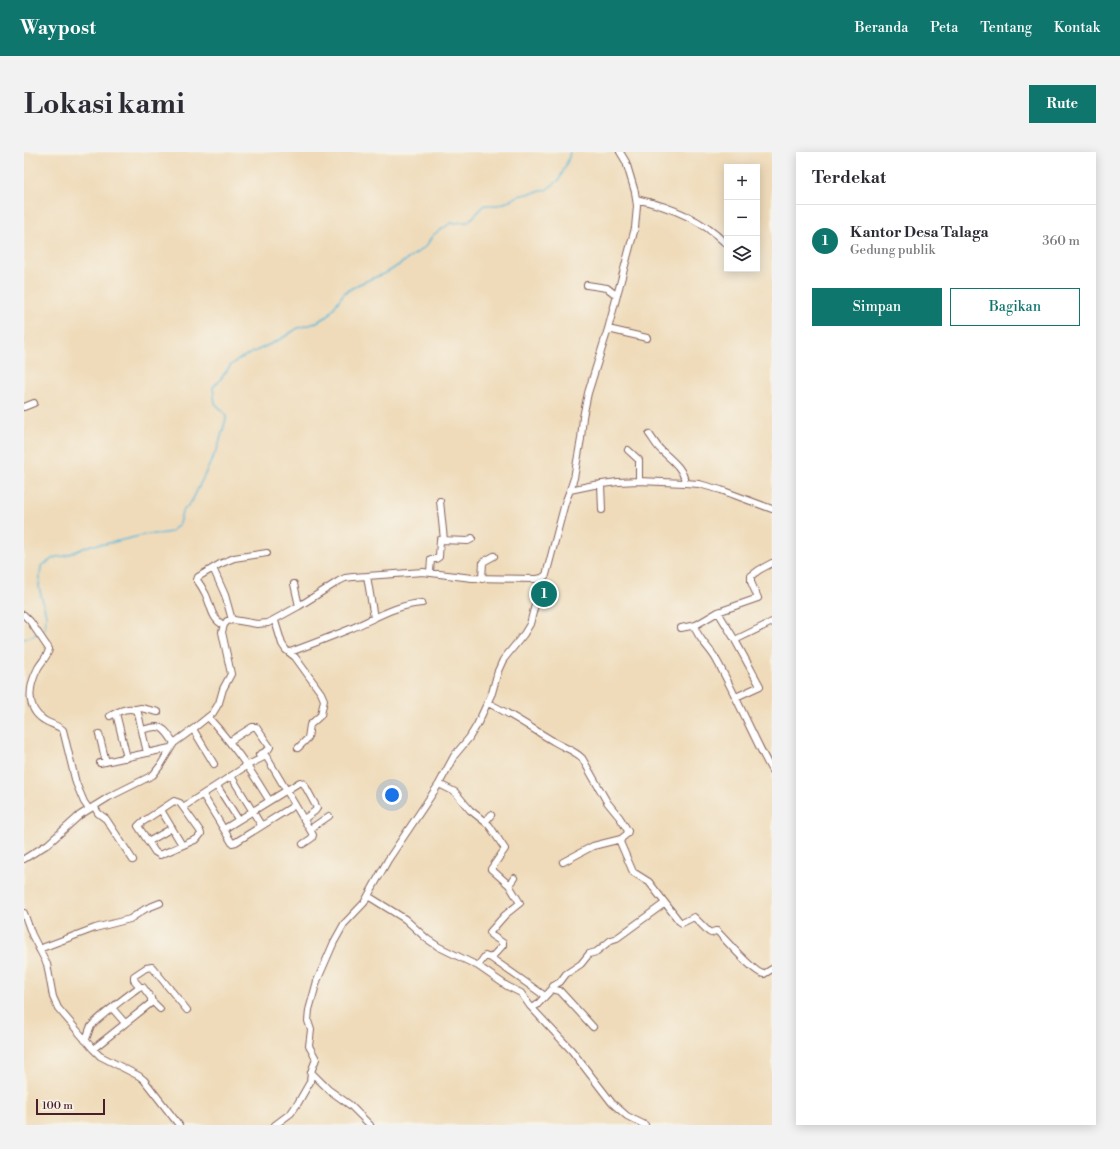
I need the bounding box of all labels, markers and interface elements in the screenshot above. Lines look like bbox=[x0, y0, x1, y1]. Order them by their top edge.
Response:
text: Waypost bbox=[20, 16, 96, 40]
text: Beranda bbox=[855, 19, 908, 37]
text: Peta bbox=[930, 19, 958, 37]
text: Tentang bbox=[980, 19, 1032, 37]
text: Kontak bbox=[1054, 19, 1100, 37]
button: Rute bbox=[1029, 85, 1096, 123]
text: Lokasi kami bbox=[24, 87, 185, 122]
map controls bbox=[724, 164, 760, 272]
button: + bbox=[724, 164, 760, 200]
text: Terdekat bbox=[812, 167, 886, 189]
button: − bbox=[724, 200, 760, 236]
text: Kantor Desa Talaga bbox=[850, 223, 989, 242]
text: 1 bbox=[822, 233, 828, 249]
text: 360 m bbox=[1042, 233, 1080, 249]
button: layers bbox=[724, 236, 760, 272]
text: Gedung publik bbox=[850, 242, 935, 258]
button: Simpan bbox=[812, 288, 942, 326]
button: Bagikan bbox=[950, 288, 1080, 326]
pin: 1 bbox=[531, 579, 557, 609]
your location bbox=[382, 785, 402, 805]
scale bar bbox=[36, 1097, 105, 1116]
text: 100 m bbox=[42, 1099, 73, 1113]

